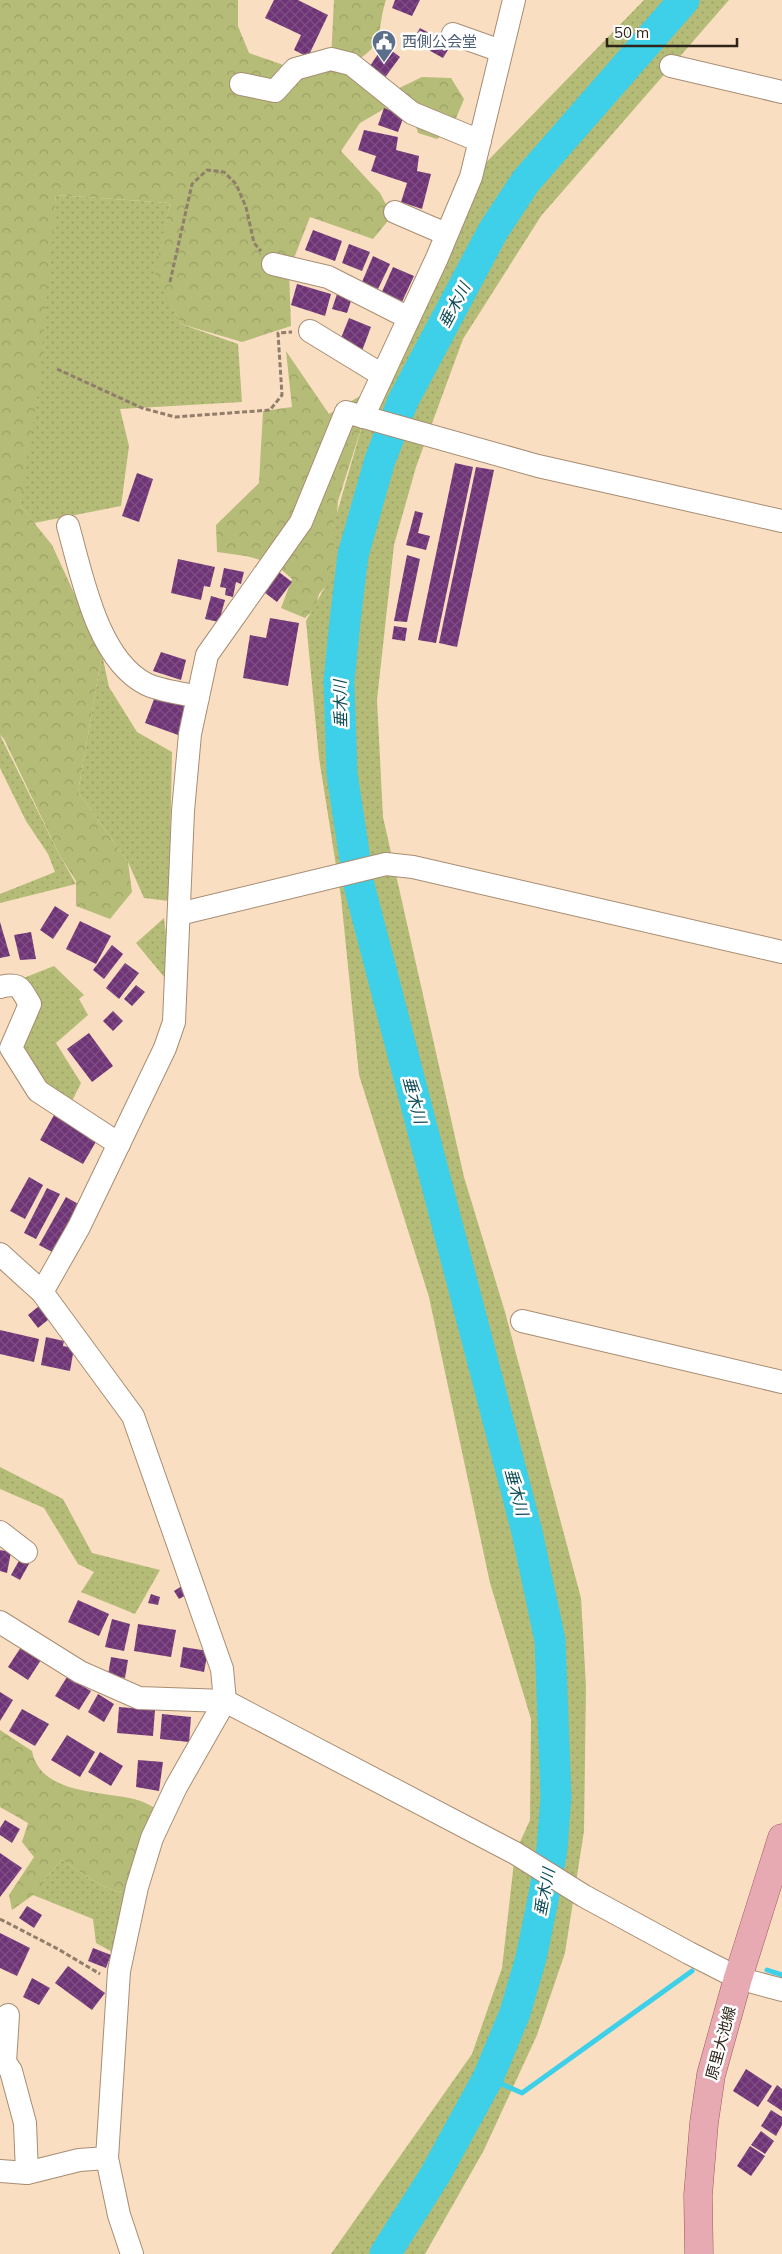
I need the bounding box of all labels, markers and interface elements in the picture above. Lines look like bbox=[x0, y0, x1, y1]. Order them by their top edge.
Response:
scale bar bbox=[607, 15, 737, 47]
text: 50 m bbox=[614, 23, 649, 42]
public building icon: 西側公会堂 bbox=[371, 29, 397, 63]
place label: 西側公会堂 bbox=[402, 32, 477, 51]
water label: 垂木川 bbox=[434, 277, 475, 331]
water label: 垂木川 bbox=[330, 678, 350, 728]
water label: 垂木川 bbox=[399, 1074, 431, 1128]
water label: 垂木川 bbox=[501, 1466, 533, 1520]
water label: 垂木川 bbox=[530, 1865, 559, 1917]
street label: 原里大池線 bbox=[702, 2004, 739, 2082]

